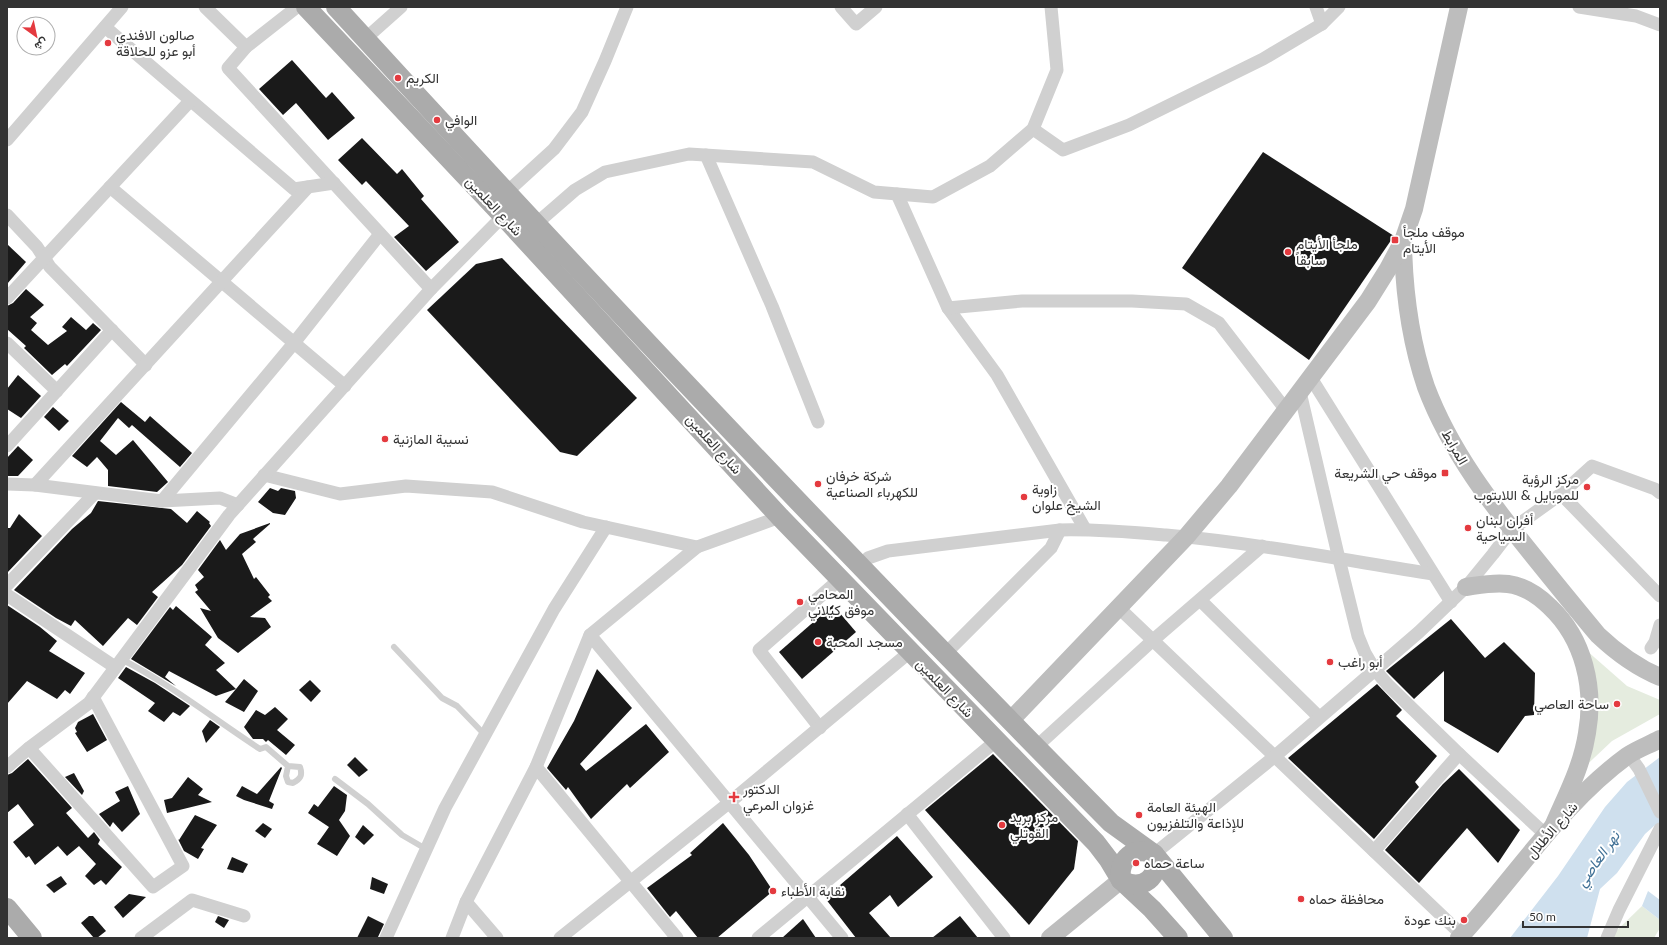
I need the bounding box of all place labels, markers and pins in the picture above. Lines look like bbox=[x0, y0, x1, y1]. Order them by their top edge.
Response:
place label: صالون الافندي أبو عزو للحلاقة bbox=[116, 26, 196, 60]
marker: صالون الافندي أبو عزو للحلاقة bbox=[103, 38, 113, 48]
place label: الكريم bbox=[406, 69, 439, 87]
marker: الكريم bbox=[393, 73, 403, 83]
place label: الوافي bbox=[445, 111, 477, 132]
marker: الوافي bbox=[432, 115, 442, 125]
place label: موقف ملجأ الأيتام bbox=[1403, 223, 1465, 257]
place label: ملجأ الأيتام سابقاً bbox=[1296, 235, 1358, 269]
marker: موقف ملجأ الأيتام bbox=[1390, 235, 1400, 245]
marker: ملجأ الأيتام سابقاً bbox=[1283, 247, 1293, 257]
place label: نسيبة المازنية bbox=[393, 430, 469, 448]
marker: نسيبة المازنية bbox=[380, 434, 390, 444]
place label: موقف حي الشريعة bbox=[1334, 464, 1437, 485]
place label: شركة خرفان للكهرباء الصناعية bbox=[826, 467, 918, 501]
marker: موقف حي الشريعة bbox=[1440, 468, 1450, 478]
place label: مركز الرؤية للموبايل & اللابتوب bbox=[1474, 470, 1579, 504]
marker: شركة خرفان للكهرباء الصناعية bbox=[813, 479, 823, 489]
place label: زاوية الشيخ علوان bbox=[1032, 480, 1101, 516]
marker: مركز الرؤية للموبايل & اللابتوب bbox=[1582, 482, 1592, 492]
marker: زاوية الشيخ علوان bbox=[1019, 492, 1029, 502]
place label: أفران لبنان السياحية bbox=[1476, 511, 1533, 544]
marker: أفران لبنان السياحية bbox=[1463, 523, 1473, 533]
place label: المحامي موفق كيلاني bbox=[808, 585, 874, 622]
marker: المحامي موفق كيلاني bbox=[795, 597, 805, 607]
place label: مسجد المحبة bbox=[826, 633, 903, 651]
marker: مسجد المحبة bbox=[813, 637, 823, 647]
place label: أبو راغب bbox=[1338, 653, 1383, 671]
marker: أبو راغب bbox=[1325, 657, 1335, 667]
place label: ساحة العاصي bbox=[1534, 695, 1609, 716]
marker: ساحة العاصي bbox=[1612, 699, 1622, 709]
place label: الدكتور غزوان المرعي bbox=[742, 780, 814, 817]
marker: الدكتور غزوان المرعي bbox=[728, 791, 740, 803]
place label: الهيئة العامة للإذاعة والتلفزيون bbox=[1147, 798, 1244, 833]
place label: مركز بريد القوتلي bbox=[1010, 808, 1058, 845]
marker: الهيئة العامة للإذاعة والتلفزيون bbox=[1134, 810, 1144, 820]
marker: مركز بريد القوتلي bbox=[997, 820, 1007, 830]
place label: ساعة حماه bbox=[1144, 854, 1204, 871]
marker: ساعة حماه bbox=[1131, 858, 1141, 868]
place label: نقابة الأطباء bbox=[781, 882, 845, 900]
marker: نقابة الأطباء bbox=[768, 886, 778, 896]
place label: محافظة حماه bbox=[1309, 890, 1384, 907]
marker: محافظة حماه bbox=[1296, 894, 1306, 904]
place label: بنك عودة bbox=[1404, 911, 1456, 929]
marker: بنك عودة bbox=[1459, 915, 1469, 925]

